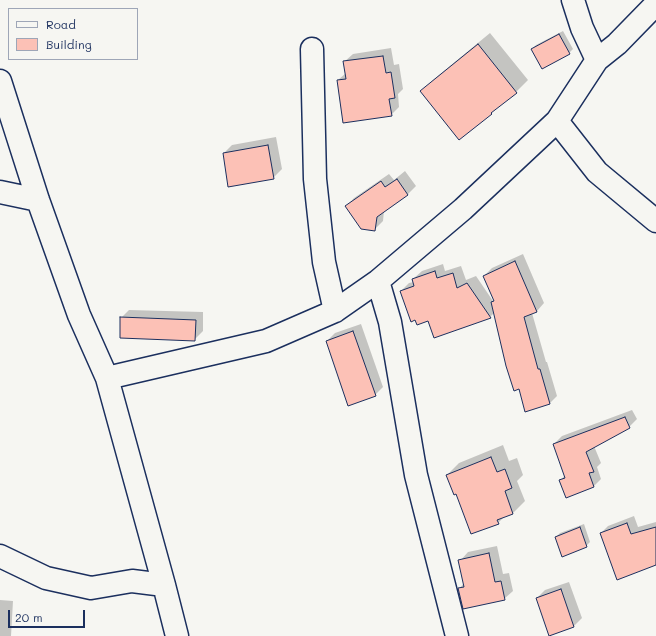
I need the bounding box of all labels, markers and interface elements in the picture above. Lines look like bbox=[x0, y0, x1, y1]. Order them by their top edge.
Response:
legend bbox=[8, 8, 138, 60]
text: Road bbox=[46, 16, 76, 32]
text: Building bbox=[46, 36, 92, 52]
scale bar bbox=[10, 602, 87, 628]
text: 20 m bbox=[15, 609, 43, 625]

